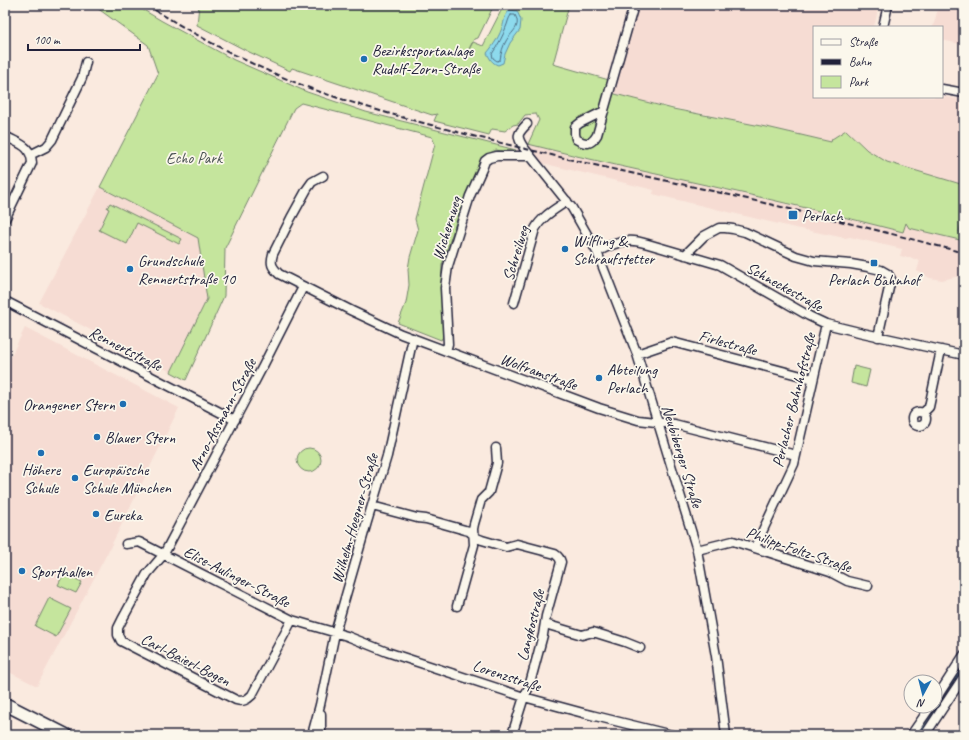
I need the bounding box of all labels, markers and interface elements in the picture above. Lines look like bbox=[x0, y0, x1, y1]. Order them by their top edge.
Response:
scale bar bbox=[28, 26, 140, 52]
legend bbox=[813, 26, 943, 98]
text: 100 m bbox=[34, 32, 61, 48]
text: Straße bbox=[849, 34, 878, 50]
place label: Bezirkssportanlage Rudolf-Zorn-Straße bbox=[372, 41, 482, 79]
marker: Bezirkssportanlage Rudolf-Zorn-Straße bbox=[359, 54, 369, 64]
text: Bahn bbox=[849, 54, 872, 70]
text: Park bbox=[849, 74, 870, 90]
park label: Echo Park bbox=[166, 148, 223, 168]
street label: Wichernweg bbox=[428, 193, 466, 262]
place label: Perlach bbox=[802, 206, 844, 226]
marker: Perlach bbox=[787, 209, 799, 221]
street label: Schreilweg bbox=[498, 222, 534, 283]
place label: Wilfling & Schraufstetter bbox=[573, 231, 655, 269]
marker: Wilfling & Schraufstetter bbox=[560, 244, 570, 254]
place label: Grundschule Rennertstraße 10 bbox=[138, 251, 237, 289]
street label: Schneckestraße bbox=[743, 258, 828, 317]
marker: Perlach Bahnhof bbox=[869, 258, 879, 268]
marker: Grundschule Rennertstraße 10 bbox=[125, 264, 135, 274]
place label: Perlach Bahnhof bbox=[828, 270, 923, 290]
street label: Rennertstraße bbox=[86, 322, 167, 377]
street label: Firlestraße bbox=[697, 326, 760, 361]
street label: Perlacher Bahnhofstraße bbox=[768, 329, 821, 469]
street label: Wolframstraße bbox=[498, 349, 581, 396]
street label: Arno-Assmann-Straße bbox=[185, 354, 262, 474]
place label: Abteilung Perlach bbox=[607, 360, 658, 398]
marker: Abteilung Perlach bbox=[594, 373, 604, 383]
place label: Orangener Stern bbox=[23, 395, 116, 415]
marker: Orangener Stern bbox=[118, 399, 128, 409]
street label: Neubiberger Straße bbox=[657, 403, 708, 512]
place label: Blauer Stern bbox=[105, 428, 176, 448]
marker: Blauer Stern bbox=[92, 432, 102, 442]
marker: Höhere Schule bbox=[36, 448, 46, 458]
street label: Wilhelm-Hoegner-Straße bbox=[327, 450, 383, 585]
place label: Höhere Schule bbox=[22, 460, 62, 498]
place label: Europäische Schule München bbox=[83, 460, 172, 498]
marker: Europäische Schule München bbox=[70, 473, 80, 483]
place label: Eureka bbox=[104, 505, 143, 525]
marker: Eureka bbox=[91, 509, 101, 519]
street label: Philipp-Foltz-Straße bbox=[744, 523, 855, 578]
street label: Elise-Aulinger-Straße bbox=[180, 542, 295, 613]
place label: Sporthallen bbox=[30, 562, 93, 582]
marker: Sporthallen bbox=[17, 566, 27, 576]
street label: Langkostraße bbox=[512, 586, 550, 663]
street label: Carl-Baierl-Bogen bbox=[138, 629, 234, 691]
street label: Lorenzstraße bbox=[470, 656, 545, 697]
north arrow bbox=[903, 674, 943, 714]
text: N bbox=[915, 696, 926, 711]

